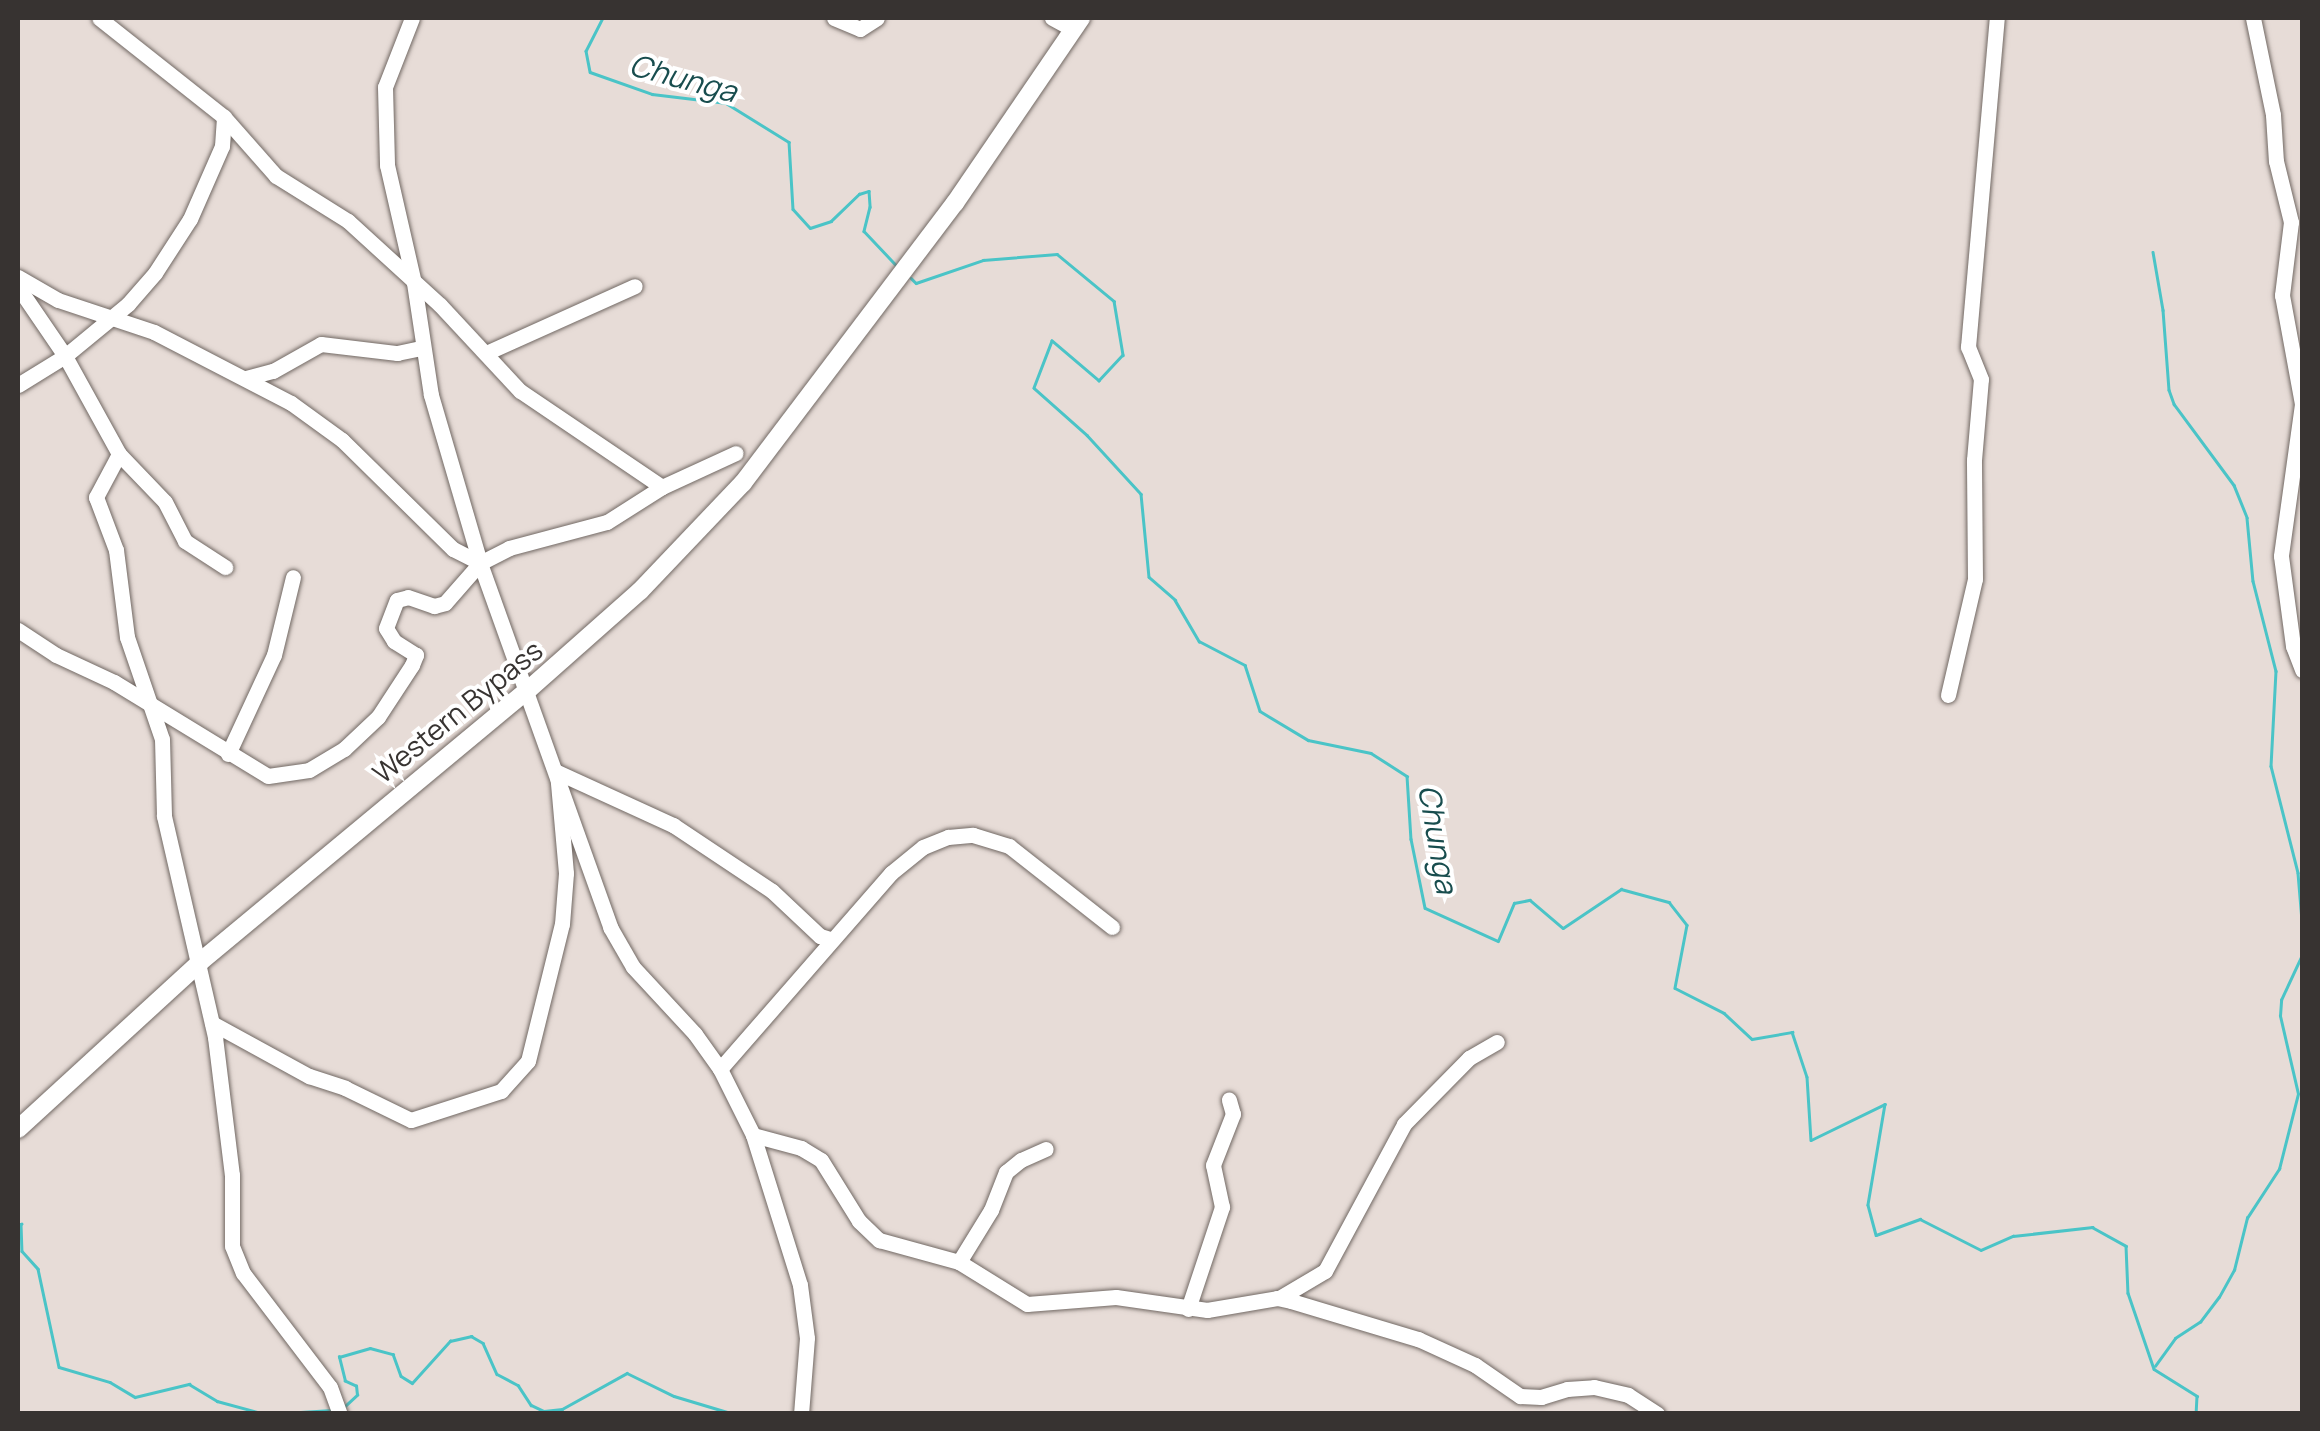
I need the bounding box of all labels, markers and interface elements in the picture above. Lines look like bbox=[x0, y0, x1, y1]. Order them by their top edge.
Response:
water label: Chunga bbox=[626, 46, 740, 110]
street label: Western Bypass bbox=[365, 632, 549, 790]
water label: Chunga bbox=[1411, 782, 1465, 896]

